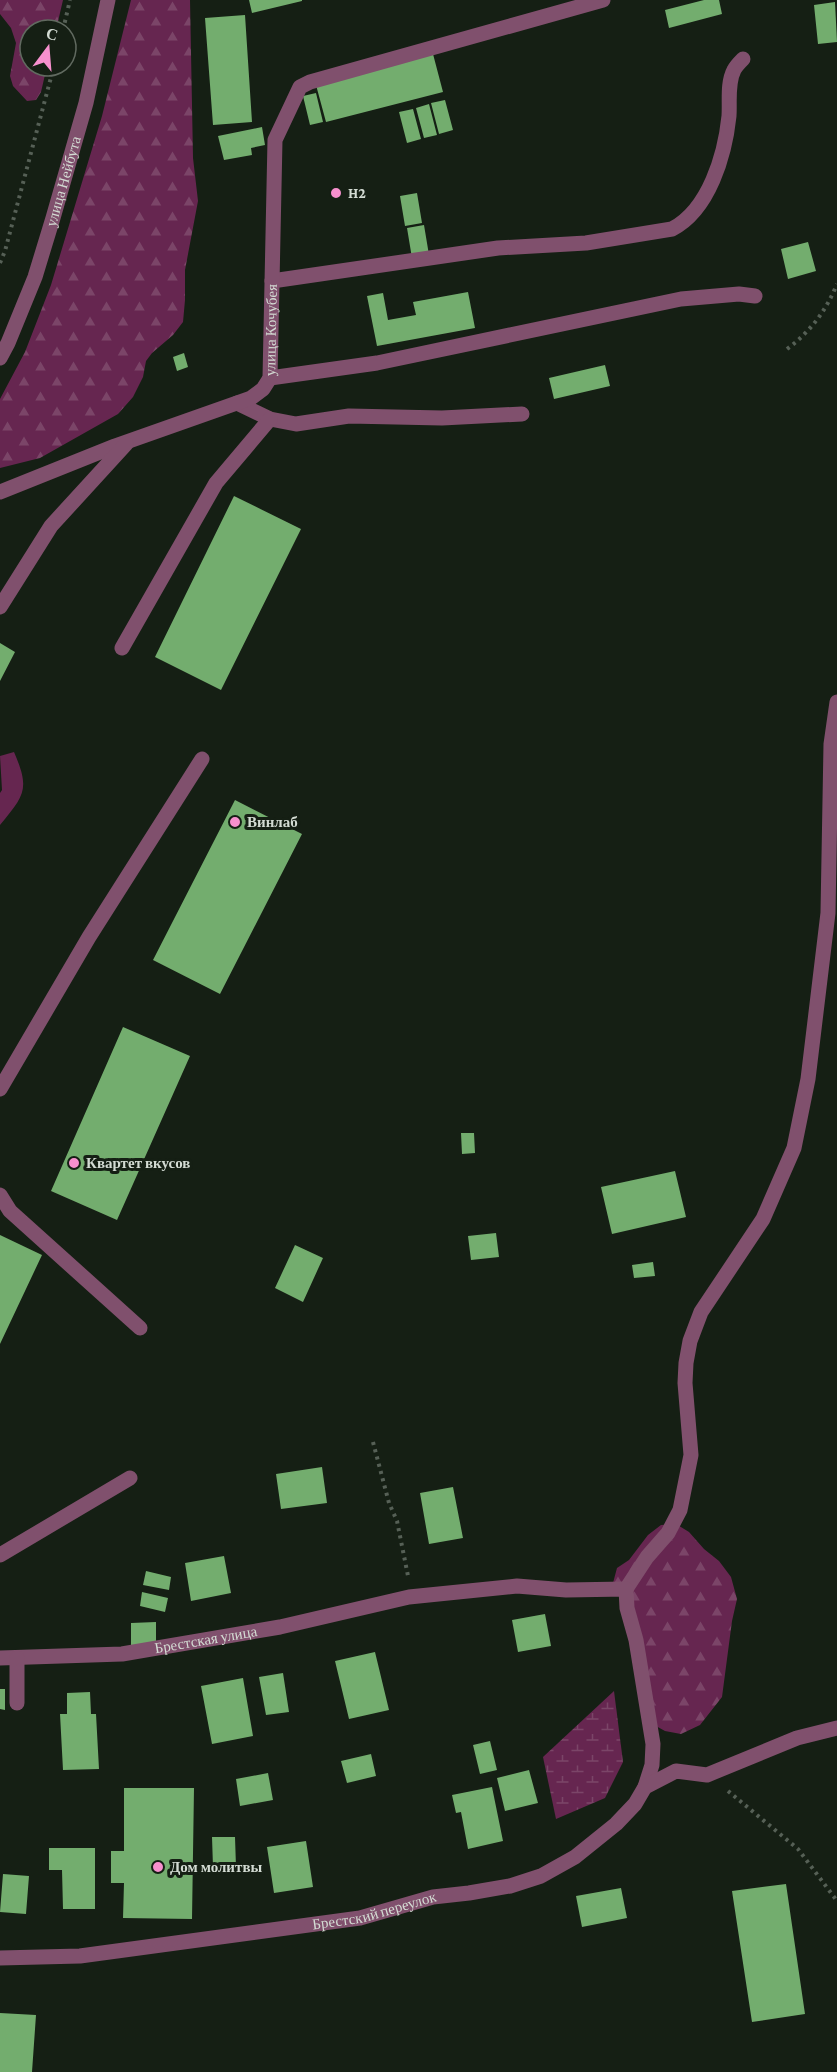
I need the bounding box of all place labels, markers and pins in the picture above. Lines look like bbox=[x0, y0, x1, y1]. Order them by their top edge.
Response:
place label: H2 bbox=[348, 185, 366, 201]
marker: H2 bbox=[329, 186, 343, 200]
place label: Винлаб bbox=[247, 814, 298, 830]
marker: Винлаб bbox=[228, 815, 242, 829]
place label: Квартет вкусов bbox=[86, 1155, 190, 1171]
marker: Квартет вкусов bbox=[67, 1156, 81, 1170]
place label: Дом молитвы bbox=[170, 1859, 262, 1875]
marker: Дом молитвы bbox=[151, 1860, 165, 1874]

